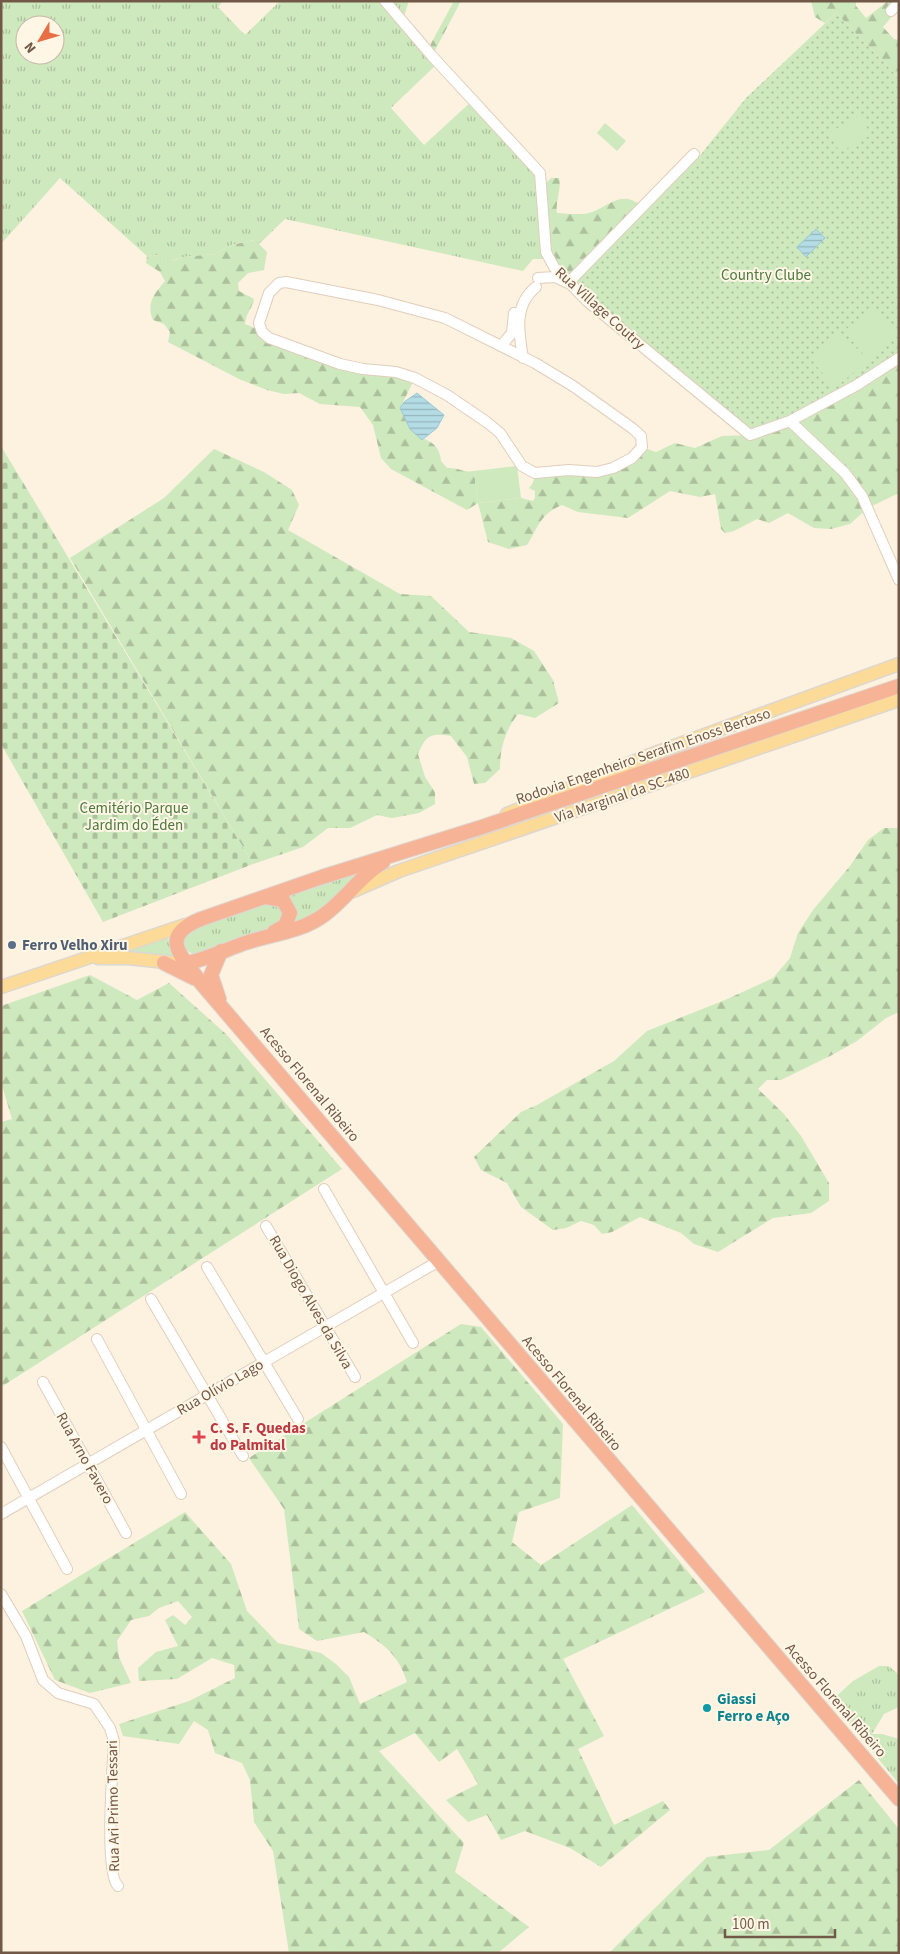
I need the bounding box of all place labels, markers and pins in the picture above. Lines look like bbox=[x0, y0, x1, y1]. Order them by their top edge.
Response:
place label: Ferro Velho Xiru bbox=[22, 935, 128, 956]
marker: Ferro Velho Xiru bbox=[6, 939, 18, 951]
place label: C. S. F. Quedas do Palmital bbox=[210, 1418, 306, 1456]
marker: C. S. F. Quedas do Palmital bbox=[192, 1430, 206, 1444]
place label: Giassi Ferro e Aço bbox=[717, 1689, 790, 1727]
marker: Giassi Ferro e Aço bbox=[701, 1702, 713, 1714]

